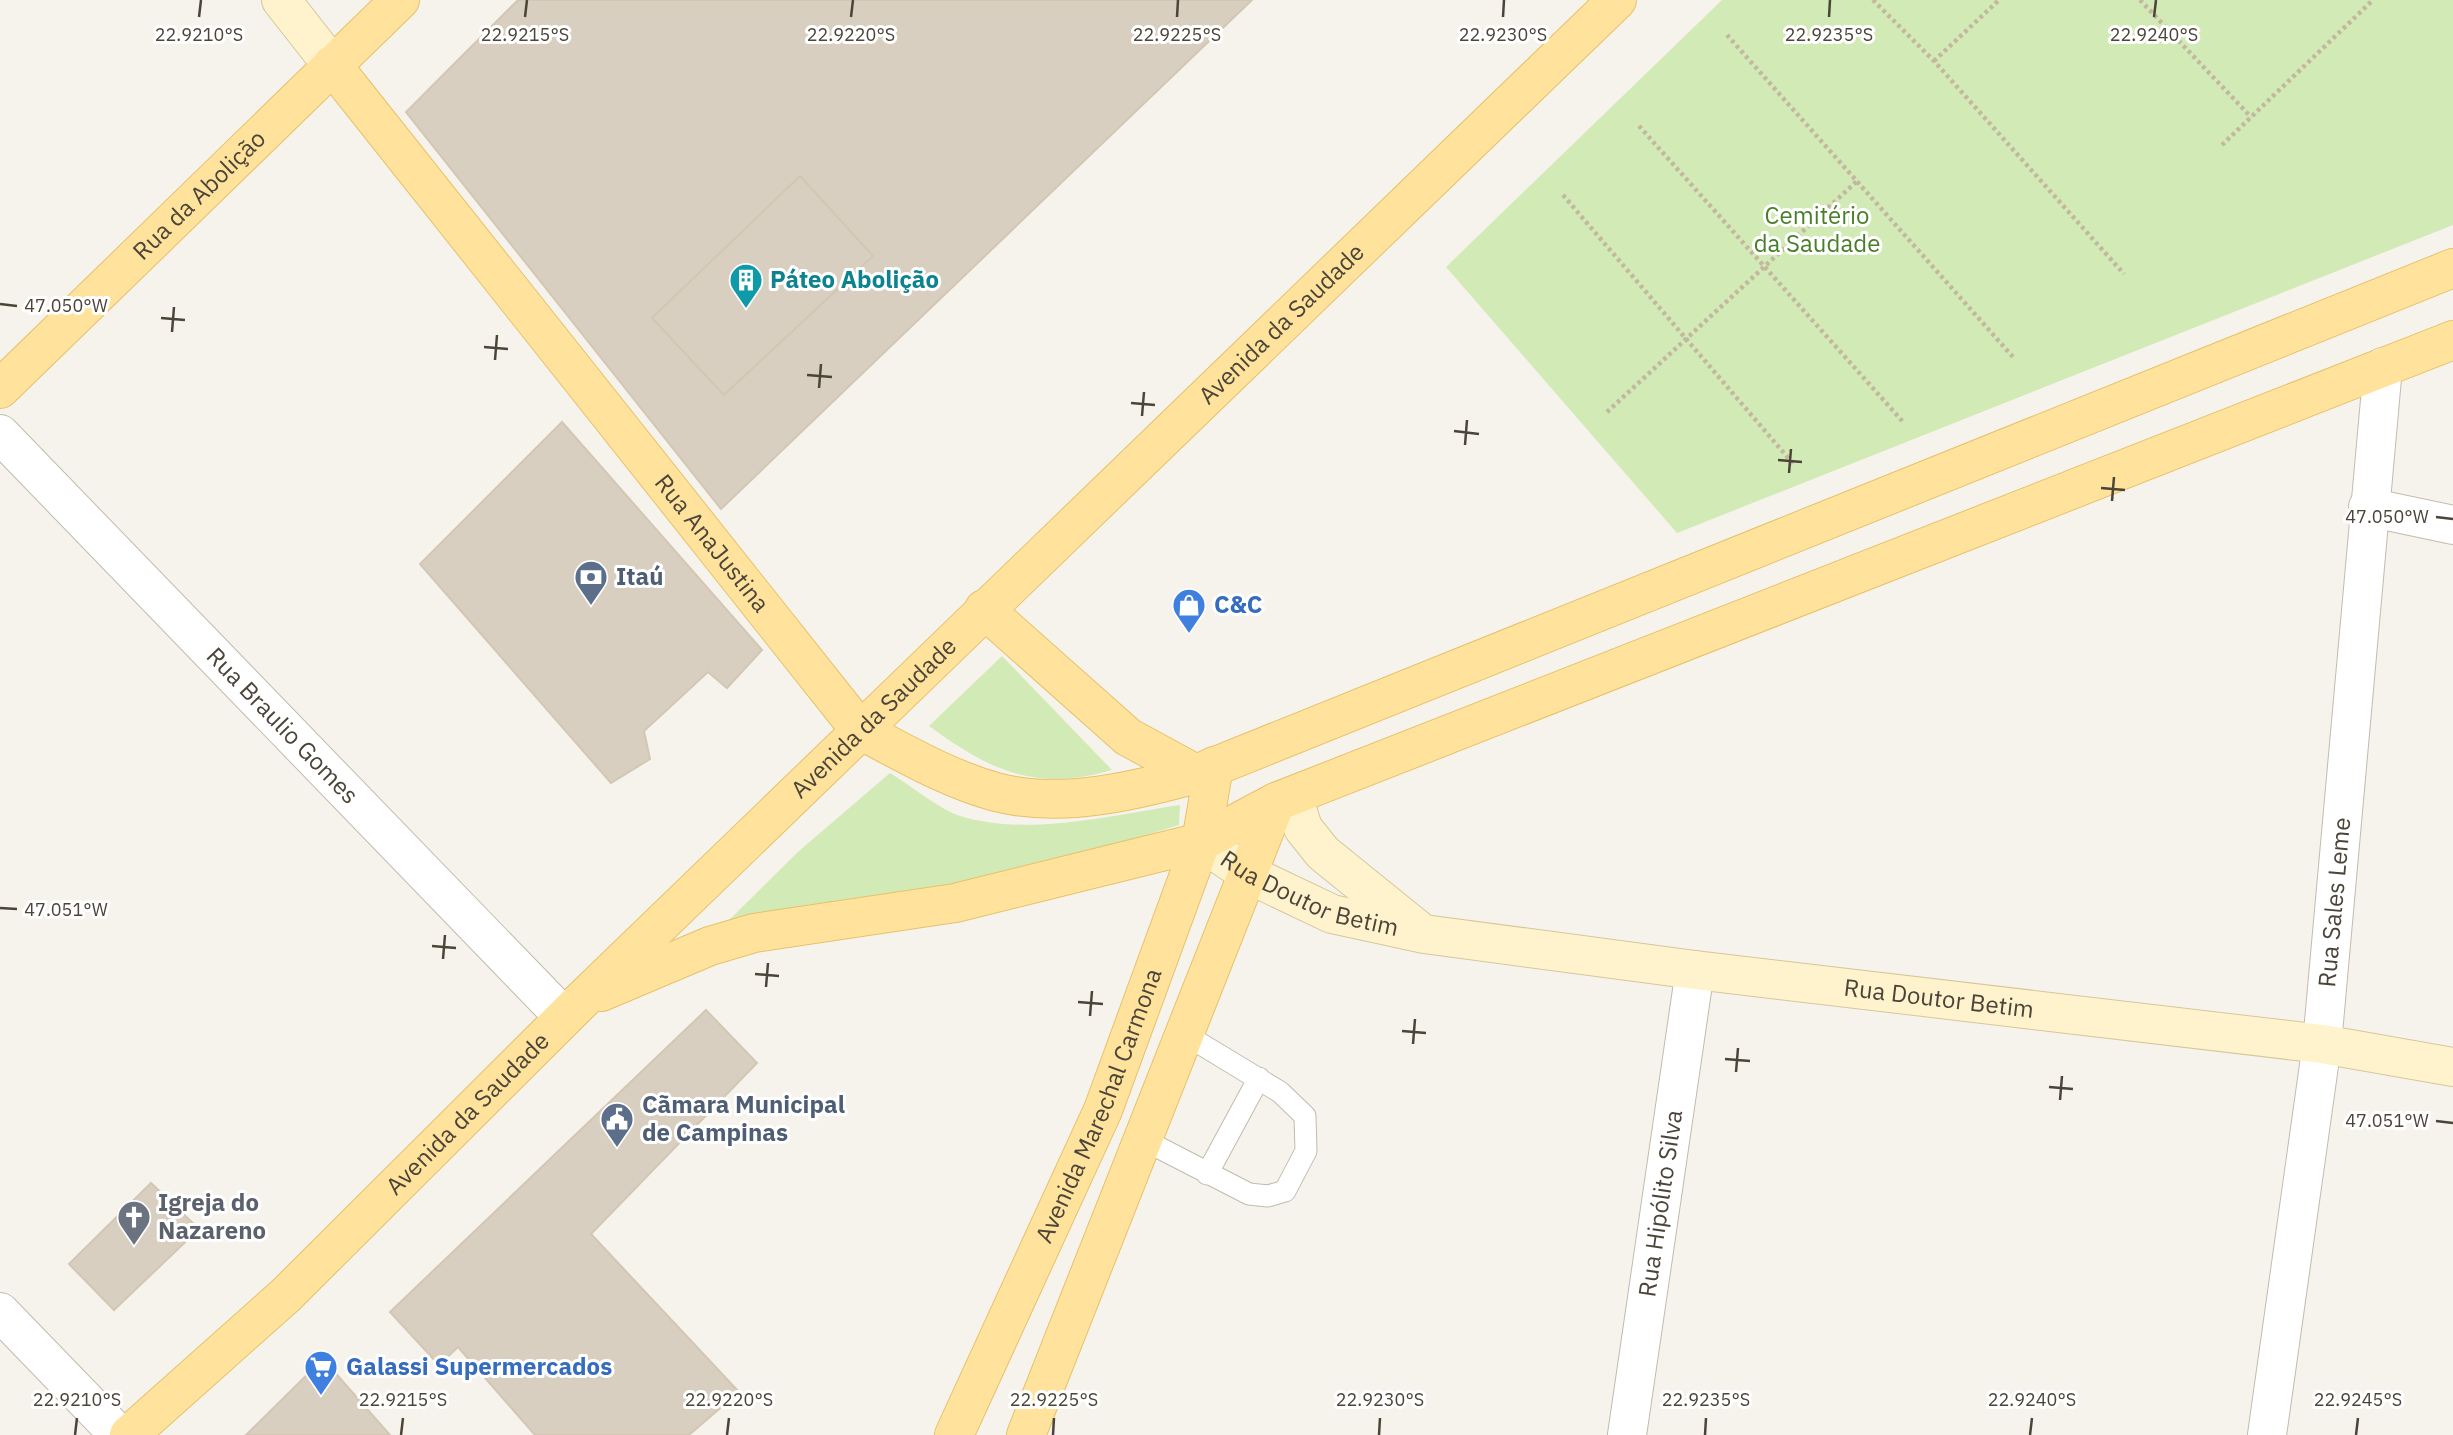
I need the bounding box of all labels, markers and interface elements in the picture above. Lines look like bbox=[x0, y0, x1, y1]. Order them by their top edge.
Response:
text: 22.9210°S bbox=[155, 23, 243, 46]
text: 22.9215°S bbox=[481, 23, 569, 46]
text: 22.9220°S bbox=[807, 23, 895, 46]
text: 22.9225°S bbox=[1133, 23, 1221, 46]
text: 22.9230°S bbox=[1459, 23, 1547, 46]
text: 22.9235°S bbox=[1785, 23, 1873, 46]
text: 22.9240°S bbox=[2110, 23, 2198, 46]
street label: Rua da Abolição bbox=[125, 122, 272, 266]
park label: Cemitério da Saudade bbox=[1754, 199, 1880, 259]
street label: Avenida da Saudade bbox=[1191, 236, 1371, 411]
building icon: Páteo Abolição bbox=[727, 261, 765, 310]
place label: Páteo Abolição bbox=[770, 263, 939, 295]
text: 47.050°W bbox=[24, 294, 108, 317]
street label: Rua AnaJustina bbox=[648, 467, 777, 619]
text: 47.050°W bbox=[2345, 505, 2429, 528]
bank icon: Itaú bbox=[572, 558, 610, 607]
place label: Itaú bbox=[616, 560, 664, 592]
shop icon: C&C bbox=[1170, 586, 1208, 635]
place label: C&C bbox=[1214, 588, 1262, 620]
street label: Avenida da Saudade bbox=[783, 630, 963, 805]
street label: Rua Braulio Gomes bbox=[200, 640, 366, 810]
street label: Rua Sales Leme bbox=[2310, 816, 2357, 989]
street label: Rua Doutor Betim bbox=[1214, 843, 1402, 943]
text: 47.051°W bbox=[24, 898, 108, 921]
street label: Avenida Marechal Carmona bbox=[1027, 964, 1169, 1248]
street label: Rua Doutor Betim bbox=[1842, 971, 2036, 1025]
street label: Avenida da Saudade bbox=[378, 1025, 556, 1202]
place label: Cãmara Municipal de Campinas bbox=[642, 1088, 845, 1148]
public building icon: Cãmara Municipal de Campinas bbox=[598, 1100, 636, 1149]
street label: Rua Hipólito Silva bbox=[1630, 1108, 1689, 1299]
text: 47.051°W bbox=[2345, 1109, 2429, 1132]
place label: Igreja do Nazareno bbox=[158, 1186, 266, 1246]
church icon: Igreja do Nazareno bbox=[115, 1198, 153, 1247]
supermarket icon: Galassi Supermercados bbox=[302, 1348, 340, 1397]
place label: Galassi Supermercados bbox=[346, 1350, 612, 1382]
text: 22.9210°S bbox=[33, 1388, 121, 1411]
text: 22.9215°S bbox=[359, 1388, 447, 1411]
text: 22.9220°S bbox=[685, 1388, 773, 1411]
text: 22.9225°S bbox=[1010, 1388, 1098, 1411]
text: 22.9230°S bbox=[1336, 1388, 1424, 1411]
text: 22.9235°S bbox=[1662, 1388, 1750, 1411]
text: 22.9240°S bbox=[1988, 1388, 2076, 1411]
text: 22.9245°S bbox=[2314, 1388, 2402, 1411]

